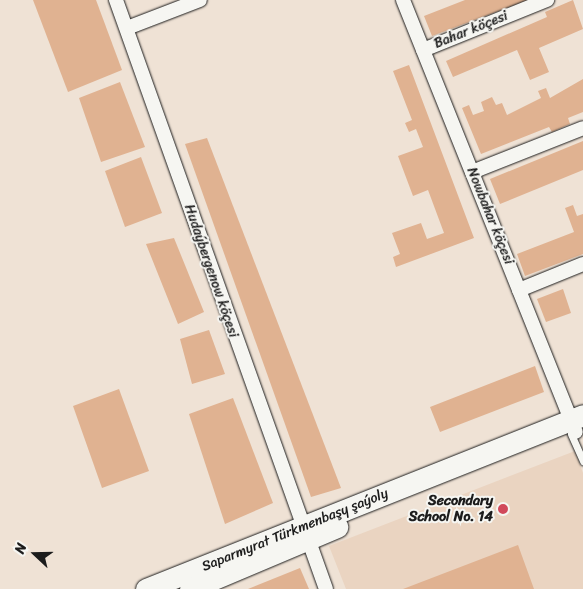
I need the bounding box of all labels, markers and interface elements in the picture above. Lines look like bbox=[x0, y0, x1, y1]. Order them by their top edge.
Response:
street label: Bahar köçesi bbox=[431, 7, 511, 53]
street label: Nowbahar köçesi bbox=[463, 165, 517, 267]
street label: Hudaýbergenow köçesi bbox=[180, 202, 242, 340]
street label: Saparmyrat Türkmenbaşy şaýoly bbox=[199, 485, 391, 575]
place label: Secondary School No. 14 bbox=[409, 493, 493, 526]
marker: Secondary School No. 14 bbox=[497, 503, 509, 515]
north arrow bbox=[10, 529, 60, 579]
text: N bbox=[7, 539, 34, 557]

